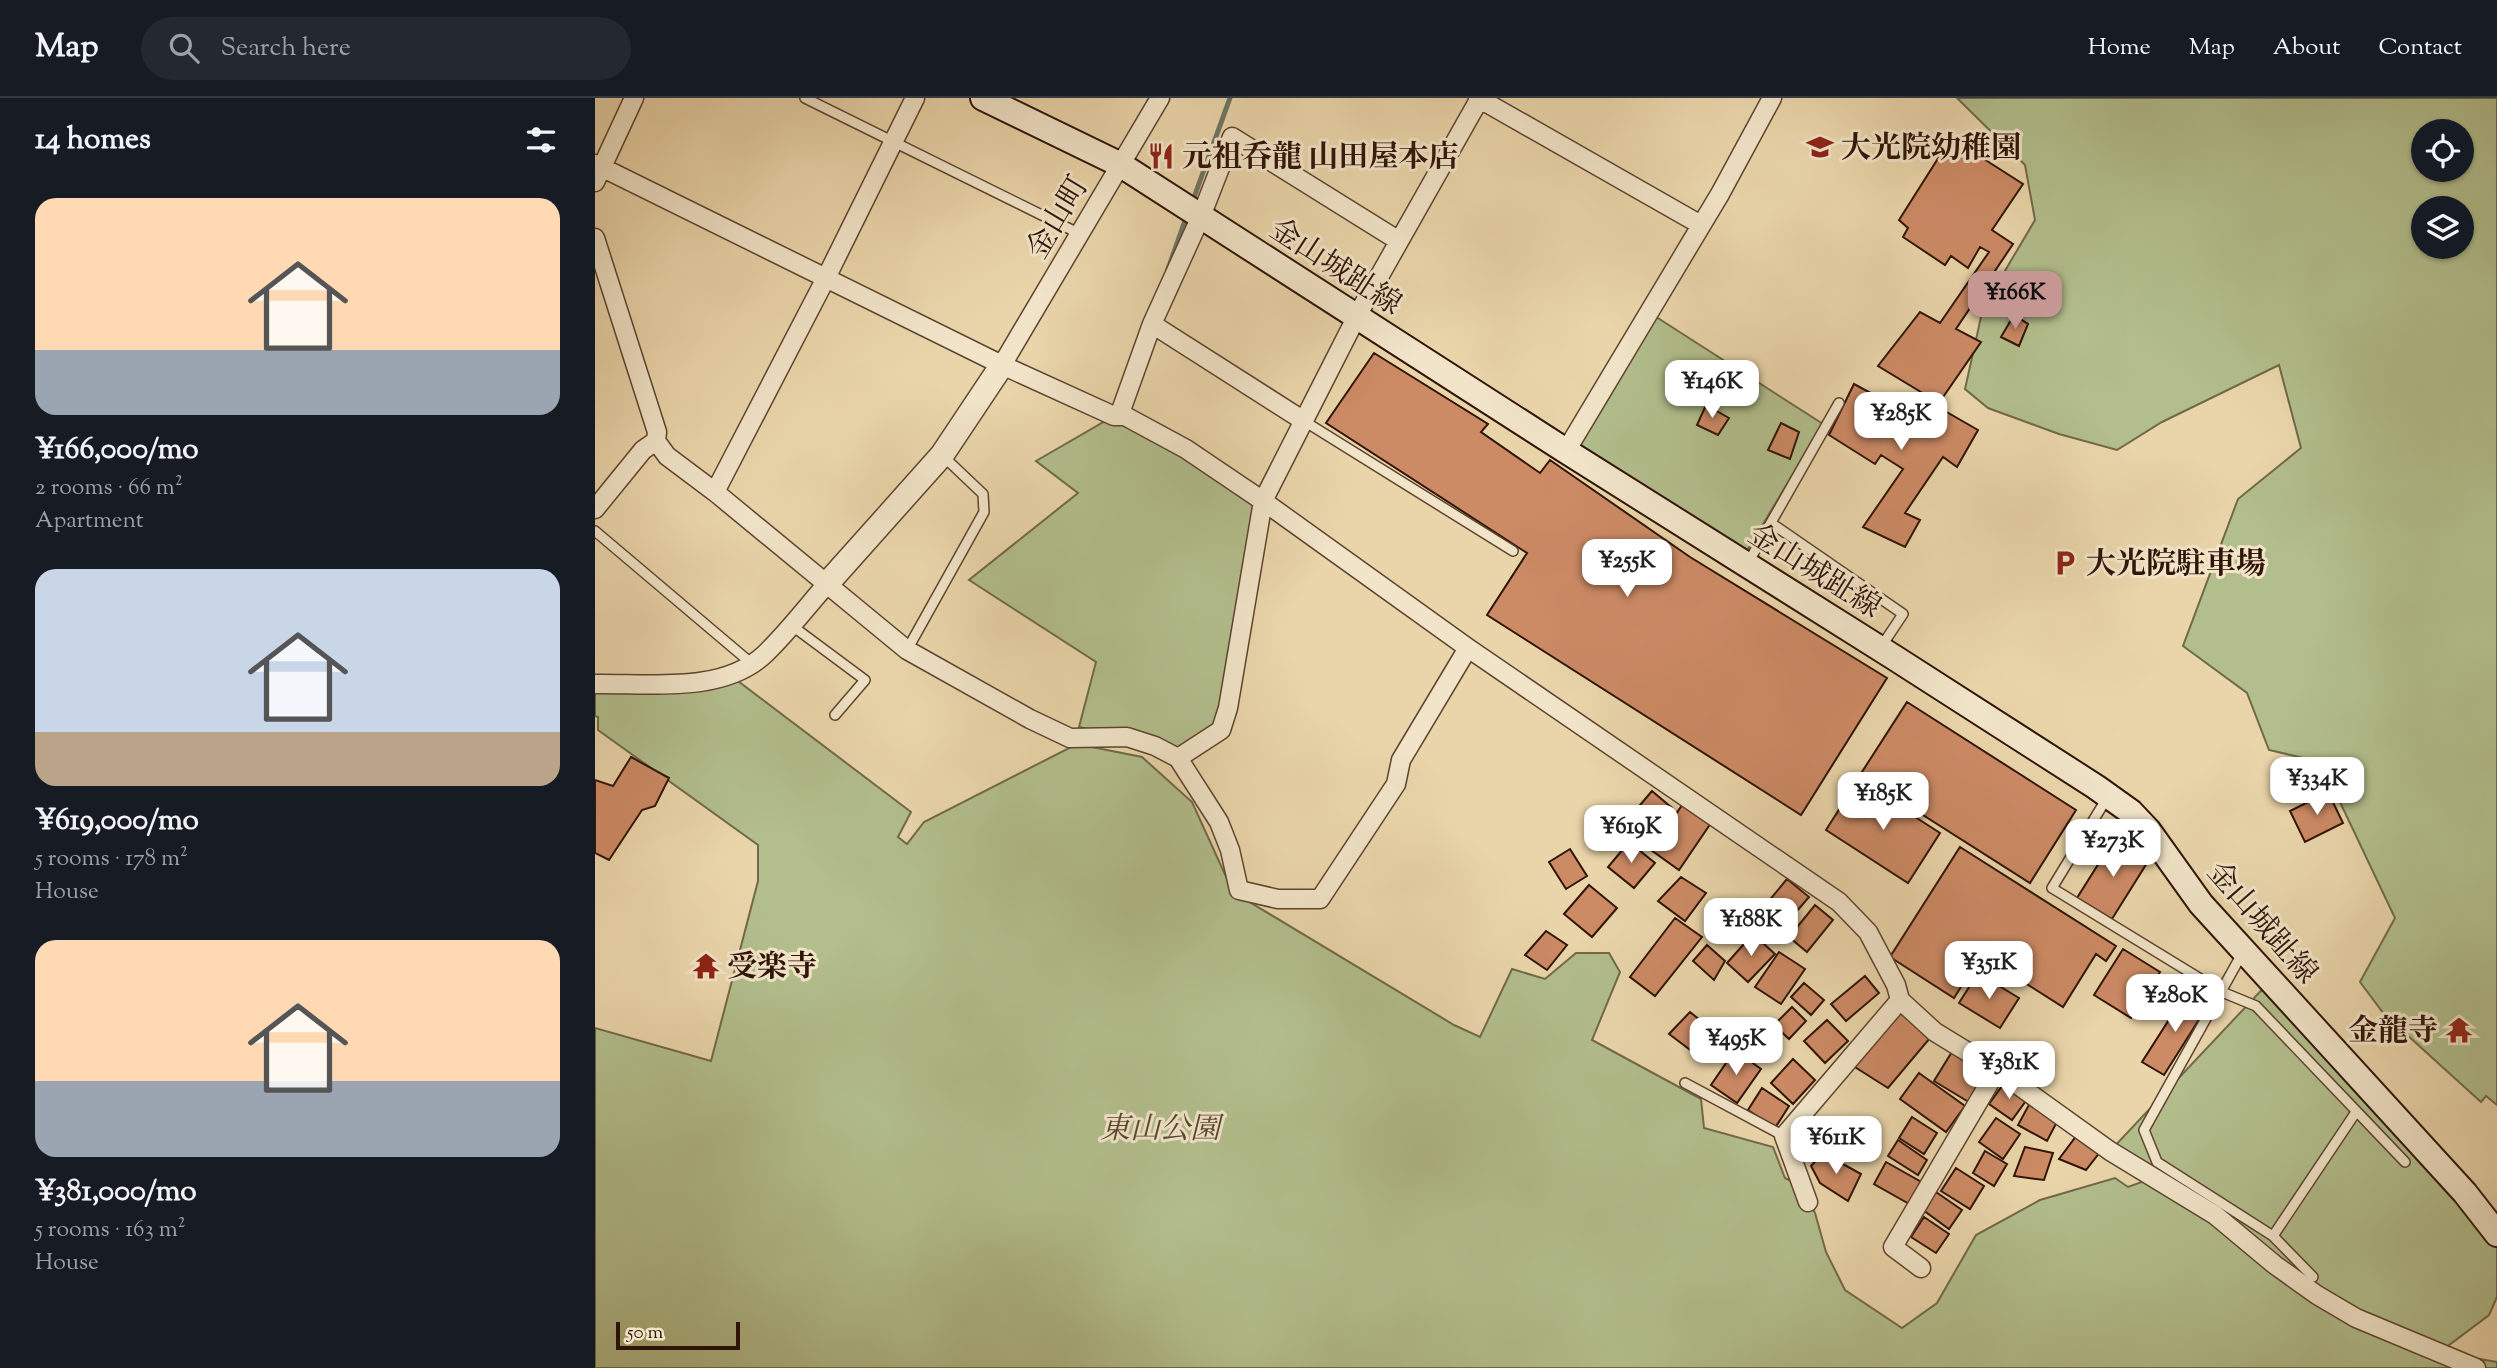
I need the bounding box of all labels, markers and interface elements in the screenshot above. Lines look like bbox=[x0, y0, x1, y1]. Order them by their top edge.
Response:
search box bbox=[141, 17, 631, 80]
text: Map bbox=[35, 24, 99, 72]
icon: search bbox=[165, 29, 203, 67]
text: Search here bbox=[221, 30, 351, 67]
text: Home bbox=[2088, 31, 2151, 65]
text: Map bbox=[2189, 31, 2235, 65]
text: About bbox=[2273, 31, 2340, 65]
text: Contact bbox=[2378, 31, 2462, 65]
text: 14 homes bbox=[35, 119, 151, 162]
map controls bbox=[2411, 119, 2474, 259]
button: locate bbox=[2411, 119, 2474, 182]
icon: filters bbox=[522, 121, 560, 159]
place label: 大光院幼稚園 bbox=[1841, 128, 2021, 171]
school or university icon: 大光院幼稚園 bbox=[1805, 132, 1835, 162]
place label: 元祖呑龍 山田屋本店 bbox=[1182, 137, 1458, 180]
restaurant icon: 元祖呑龍 山田屋本店 bbox=[1146, 141, 1176, 171]
street label: 金山町 bbox=[1018, 169, 1101, 268]
button: layers bbox=[2411, 196, 2474, 259]
street label: 金山城趾線 bbox=[1260, 209, 1409, 327]
icon: home bbox=[235, 243, 361, 369]
pin: ¥166K bbox=[1966, 272, 2064, 331]
text: ¥166K bbox=[1984, 277, 2046, 310]
pin: ¥146K bbox=[1663, 360, 1761, 420]
text: ¥146K bbox=[1681, 366, 1743, 399]
pin: ¥285K bbox=[1852, 392, 1950, 452]
text: ¥285K bbox=[1870, 398, 1932, 431]
text: ¥166,000/mo bbox=[35, 429, 199, 472]
text: 2 rooms · 66 m² bbox=[35, 472, 183, 505]
text: Apartment bbox=[35, 505, 144, 538]
street label: 金山城趾線 bbox=[1739, 514, 1889, 630]
pin: ¥255K bbox=[1578, 540, 1676, 599]
place label: 大光院駐車場 bbox=[2086, 544, 2266, 587]
text: ¥255K bbox=[1598, 545, 1656, 578]
parking icon: 大光院駐車場 bbox=[2050, 548, 2080, 578]
icon: home bbox=[235, 614, 361, 740]
pin: ¥334K bbox=[2268, 758, 2366, 817]
text: ¥334K bbox=[2286, 763, 2348, 796]
pin: ¥185K bbox=[1834, 772, 1932, 832]
text: ¥185K bbox=[1854, 778, 1912, 811]
text: ¥619,000/mo bbox=[35, 800, 199, 843]
pin: ¥619K bbox=[1582, 806, 1680, 865]
text: ¥619K bbox=[1600, 811, 1662, 844]
pin: ¥273K bbox=[2064, 820, 2162, 879]
text: ¥273K bbox=[2082, 825, 2144, 858]
text: 5 rooms · 178 m² bbox=[35, 843, 188, 876]
street label: 金山城趾線 bbox=[2196, 853, 2327, 994]
text: House bbox=[35, 876, 99, 909]
pin: ¥188K bbox=[1702, 898, 1800, 958]
text: ¥188K bbox=[1720, 904, 1782, 937]
pin: ¥351K bbox=[1940, 942, 2038, 1001]
place label: 受楽寺 bbox=[727, 947, 817, 990]
text: ¥351K bbox=[1961, 947, 2017, 980]
temple icon: 受楽寺 bbox=[691, 951, 721, 981]
pin: ¥280K bbox=[2126, 974, 2224, 1034]
text: ¥280K bbox=[2142, 980, 2208, 1013]
icon: home bbox=[235, 985, 361, 1111]
place label: 金龍寺 bbox=[2348, 1011, 2438, 1054]
temple icon: 金龍寺 bbox=[2444, 1015, 2474, 1045]
pin: ¥495K bbox=[1687, 1018, 1785, 1077]
text: ¥495K bbox=[1706, 1023, 1766, 1056]
pin: ¥381K bbox=[1960, 1042, 2058, 1101]
text: ¥381K bbox=[1979, 1047, 2039, 1080]
park label: 東山公園 bbox=[1100, 1109, 1225, 1152]
pin: ¥611K bbox=[1787, 1116, 1885, 1176]
text: ¥611K bbox=[1807, 1122, 1865, 1155]
text: ¥381,000/mo bbox=[35, 1171, 197, 1214]
text: 5 rooms · 163 m² bbox=[35, 1214, 185, 1247]
text: House bbox=[35, 1247, 99, 1280]
scale bar bbox=[616, 1319, 740, 1351]
text: 50 m bbox=[627, 1320, 663, 1347]

